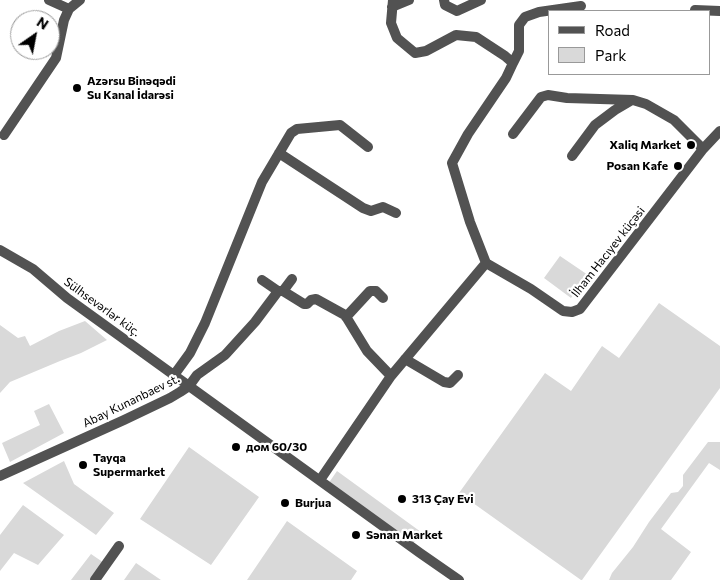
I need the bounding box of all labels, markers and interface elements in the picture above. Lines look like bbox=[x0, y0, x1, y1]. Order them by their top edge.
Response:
north arrow bbox=[10, 10, 60, 60]
legend bbox=[548, 10, 710, 75]
text: N bbox=[34, 13, 52, 33]
text: Road bbox=[595, 21, 630, 39]
text: Park bbox=[595, 46, 626, 64]
place label: Azərsu Binəqədi Su Kanal İdarəsi bbox=[87, 74, 176, 102]
marker: Azərsu Binəqədi Su Kanal İdarəsi bbox=[71, 82, 83, 94]
place label: Xaliq Market bbox=[610, 138, 681, 152]
marker: Xaliq Market bbox=[685, 139, 697, 151]
place label: Posan Kafe bbox=[606, 159, 668, 173]
marker: Posan Kafe bbox=[672, 160, 684, 172]
street label: İlham Hacıyev küçəsi bbox=[568, 204, 648, 300]
street label: Sülhsevərlər küç. bbox=[61, 274, 143, 340]
street label: Abay Kunanbaev st. bbox=[80, 371, 182, 431]
place label: дом 60/30 bbox=[246, 440, 307, 454]
marker: дом 60/30 bbox=[230, 441, 242, 453]
place label: Tayqa Supermarket bbox=[93, 451, 165, 479]
marker: Tayqa Supermarket bbox=[77, 459, 89, 471]
place label: 313 Çay Evi bbox=[412, 492, 474, 506]
marker: 313 Çay Evi bbox=[396, 493, 408, 505]
place label: Burjua bbox=[295, 496, 331, 510]
marker: Burjua bbox=[279, 497, 291, 509]
place label: Sənan Market bbox=[366, 528, 443, 542]
marker: Sənan Market bbox=[350, 529, 362, 541]

